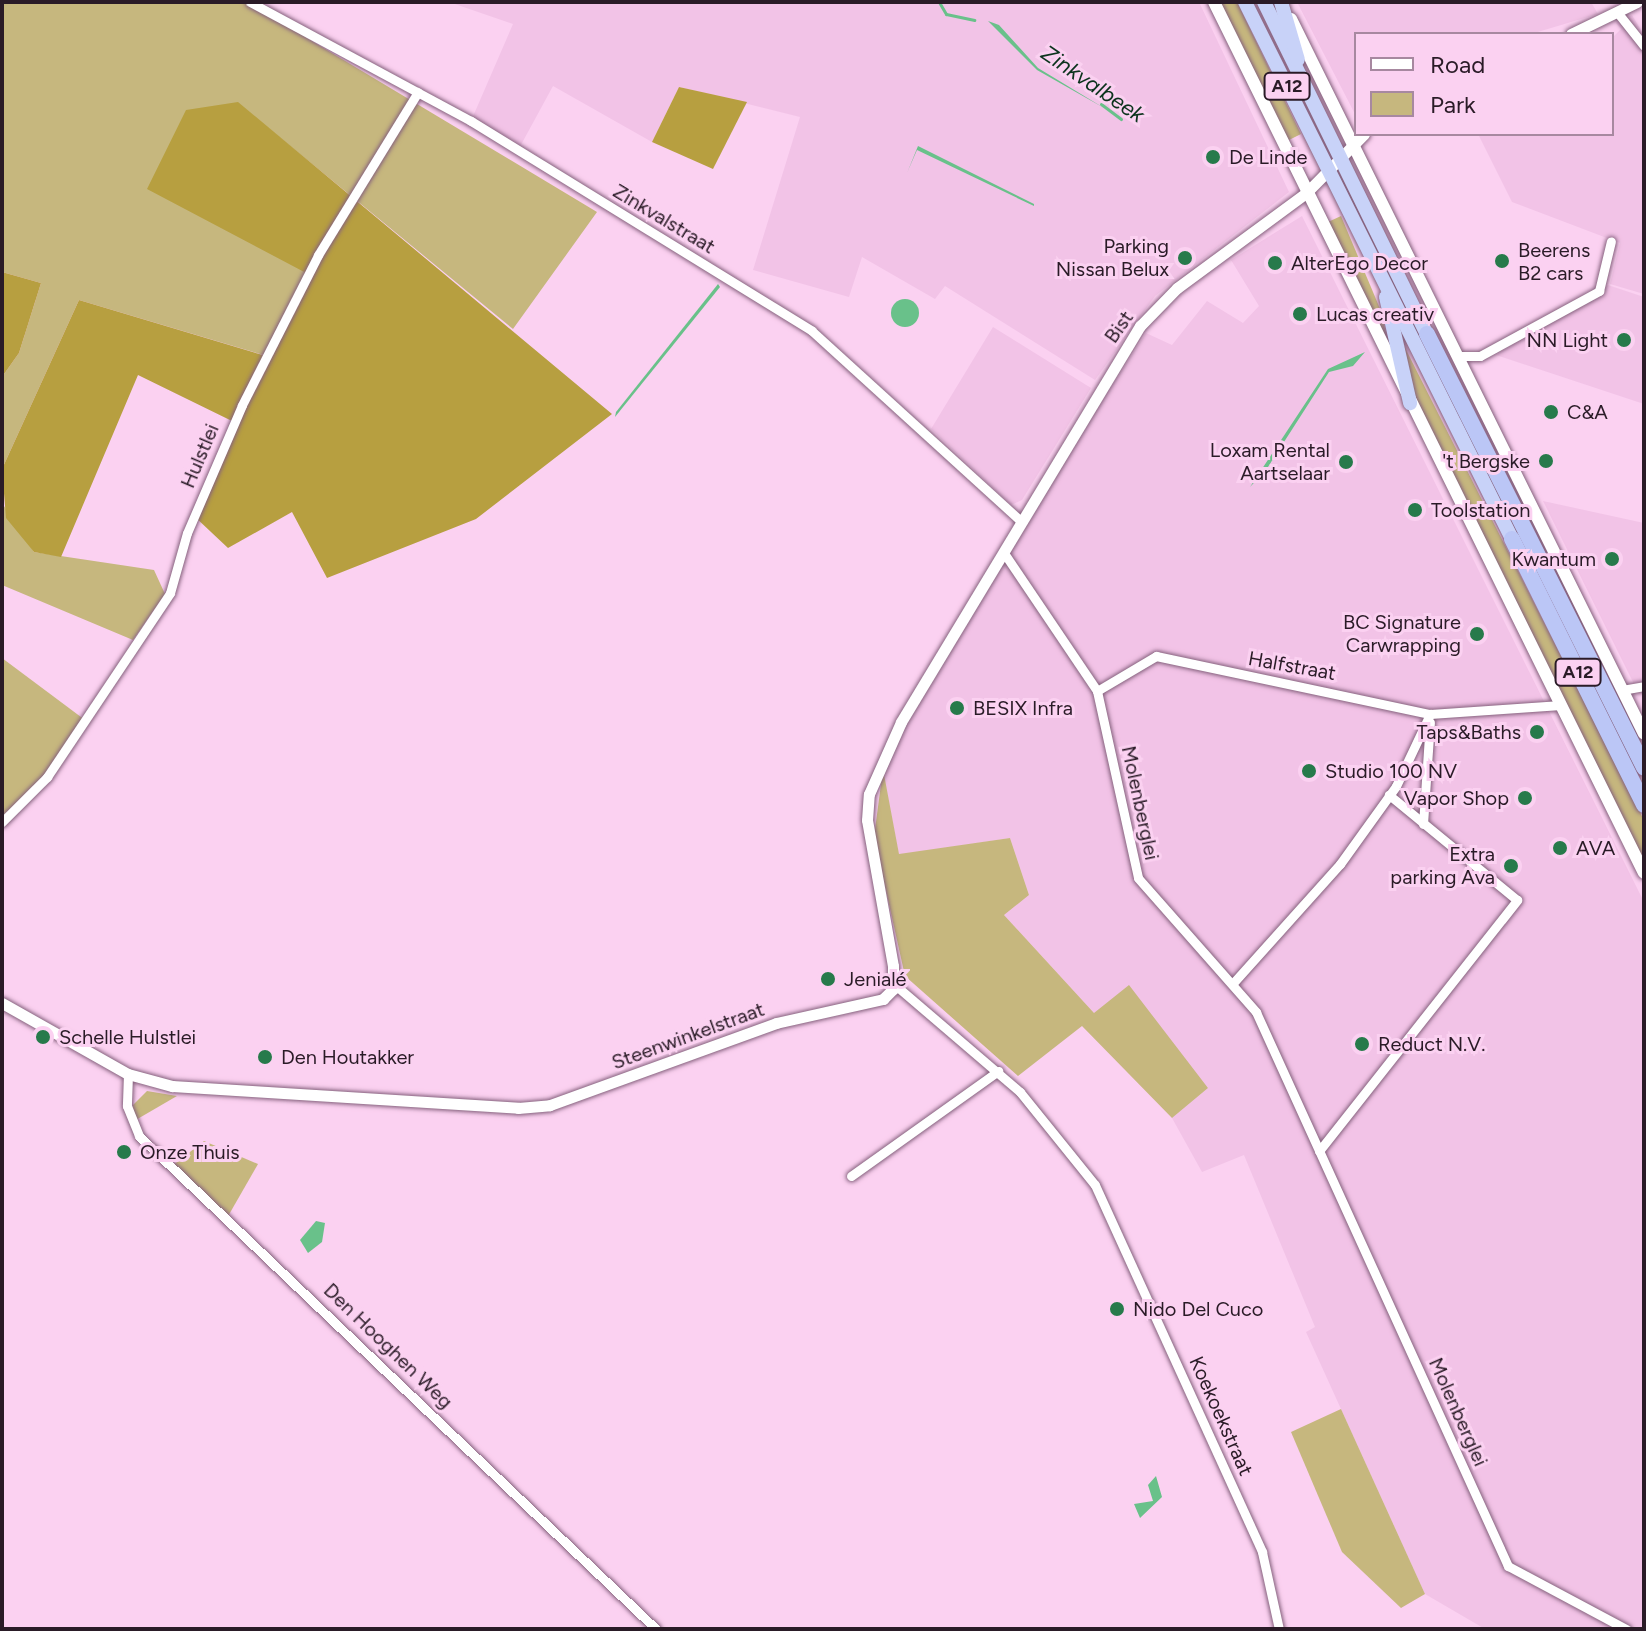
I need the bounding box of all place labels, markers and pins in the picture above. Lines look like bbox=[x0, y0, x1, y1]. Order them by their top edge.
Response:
place label: De Linde bbox=[1229, 145, 1307, 169]
marker: De Linde bbox=[1204, 148, 1222, 166]
place label: Parking Nissan Belux bbox=[1056, 234, 1169, 281]
place label: Beerens B2 cars bbox=[1518, 238, 1590, 285]
marker: Parking Nissan Belux bbox=[1176, 249, 1194, 267]
place label: AlterEgo Decor bbox=[1291, 251, 1428, 275]
marker: Beerens B2 cars bbox=[1493, 252, 1511, 270]
marker: AlterEgo Decor bbox=[1266, 254, 1284, 272]
place label: Lucas creativ bbox=[1316, 302, 1434, 326]
marker: Lucas creativ bbox=[1291, 305, 1309, 323]
place label: NN Light bbox=[1527, 328, 1608, 352]
marker: NN Light bbox=[1615, 331, 1633, 349]
place label: C&A bbox=[1567, 400, 1608, 424]
marker: C&A bbox=[1542, 403, 1560, 421]
place label: Loxam Rental Aartselaar bbox=[1210, 438, 1330, 485]
place label: 't Bergske bbox=[1442, 449, 1530, 473]
marker: 't Bergske bbox=[1537, 452, 1555, 470]
marker: Loxam Rental Aartselaar bbox=[1337, 453, 1355, 471]
place label: Toolstation bbox=[1431, 498, 1530, 522]
marker: Toolstation bbox=[1406, 501, 1424, 519]
place label: Kwantum bbox=[1511, 547, 1596, 571]
marker: Kwantum bbox=[1603, 550, 1621, 568]
place label: BC Signature Carwrapping bbox=[1343, 610, 1461, 657]
marker: BC Signature Carwrapping bbox=[1468, 625, 1486, 643]
place label: BESIX Infra bbox=[973, 696, 1073, 720]
marker: BESIX Infra bbox=[948, 699, 966, 717]
place label: Taps&Baths bbox=[1417, 720, 1521, 744]
marker: Taps&Baths bbox=[1528, 723, 1546, 741]
place label: Studio 100 NV bbox=[1325, 759, 1457, 783]
marker: Studio 100 NV bbox=[1300, 762, 1318, 780]
place label: Vapor Shop bbox=[1404, 786, 1509, 810]
marker: Vapor Shop bbox=[1516, 789, 1534, 807]
place label: AVA bbox=[1576, 836, 1615, 860]
marker: AVA bbox=[1551, 839, 1569, 857]
place label: Extra parking Ava bbox=[1390, 842, 1495, 889]
marker: Extra parking Ava bbox=[1502, 857, 1520, 875]
place label: Jenialé bbox=[844, 967, 907, 991]
marker: Jenialé bbox=[819, 970, 837, 988]
place label: Schelle Hulstlei bbox=[59, 1025, 196, 1049]
marker: Schelle Hulstlei bbox=[34, 1028, 52, 1046]
place label: Reduct N.V. bbox=[1378, 1032, 1485, 1056]
marker: Reduct N.V. bbox=[1353, 1035, 1371, 1053]
place label: Den Houtakker bbox=[281, 1045, 414, 1069]
marker: Den Houtakker bbox=[256, 1048, 274, 1066]
place label: Onze Thuis bbox=[140, 1140, 240, 1164]
marker: Onze Thuis bbox=[115, 1143, 133, 1161]
place label: Nido Del Cuco bbox=[1133, 1297, 1263, 1321]
marker: Nido Del Cuco bbox=[1108, 1300, 1126, 1318]

